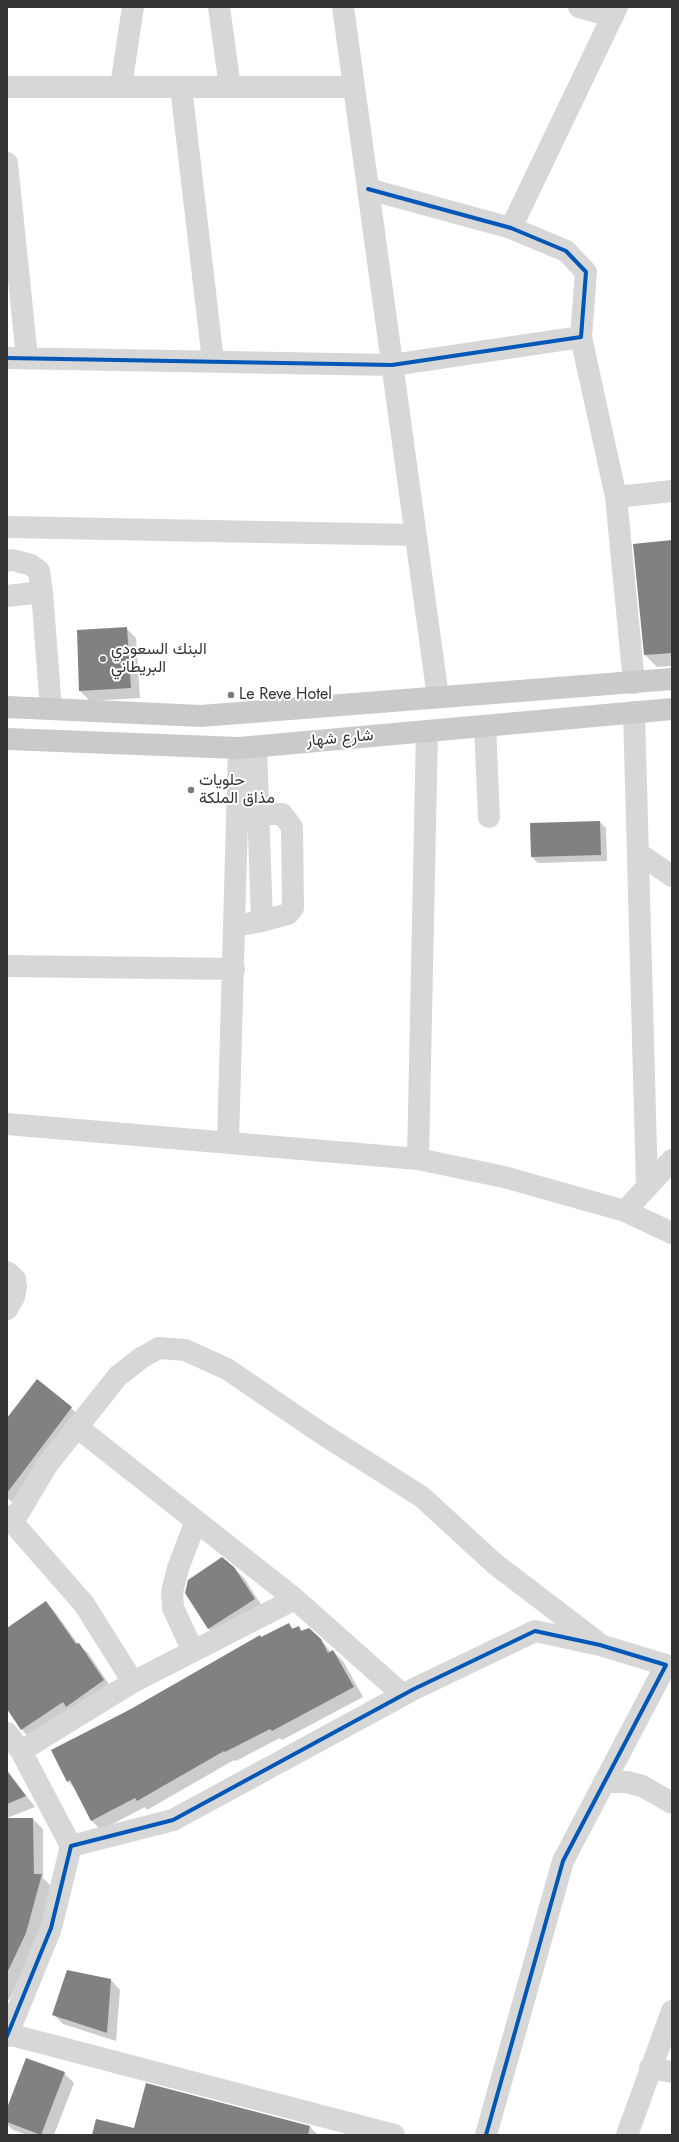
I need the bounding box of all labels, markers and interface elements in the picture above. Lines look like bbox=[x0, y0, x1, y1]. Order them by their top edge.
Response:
place label: البنك السعودي البريطاني bbox=[111, 640, 207, 678]
marker: البنك السعودي البريطاني bbox=[98, 654, 108, 664]
place label: Le Reve Hotel bbox=[239, 685, 332, 705]
marker: Le Reve Hotel bbox=[226, 690, 236, 700]
street label: شارع شهار bbox=[306, 727, 374, 751]
place label: حلويات مذاق الملكة bbox=[199, 771, 275, 809]
marker: حلويات مذاق الملكة bbox=[186, 785, 196, 795]

